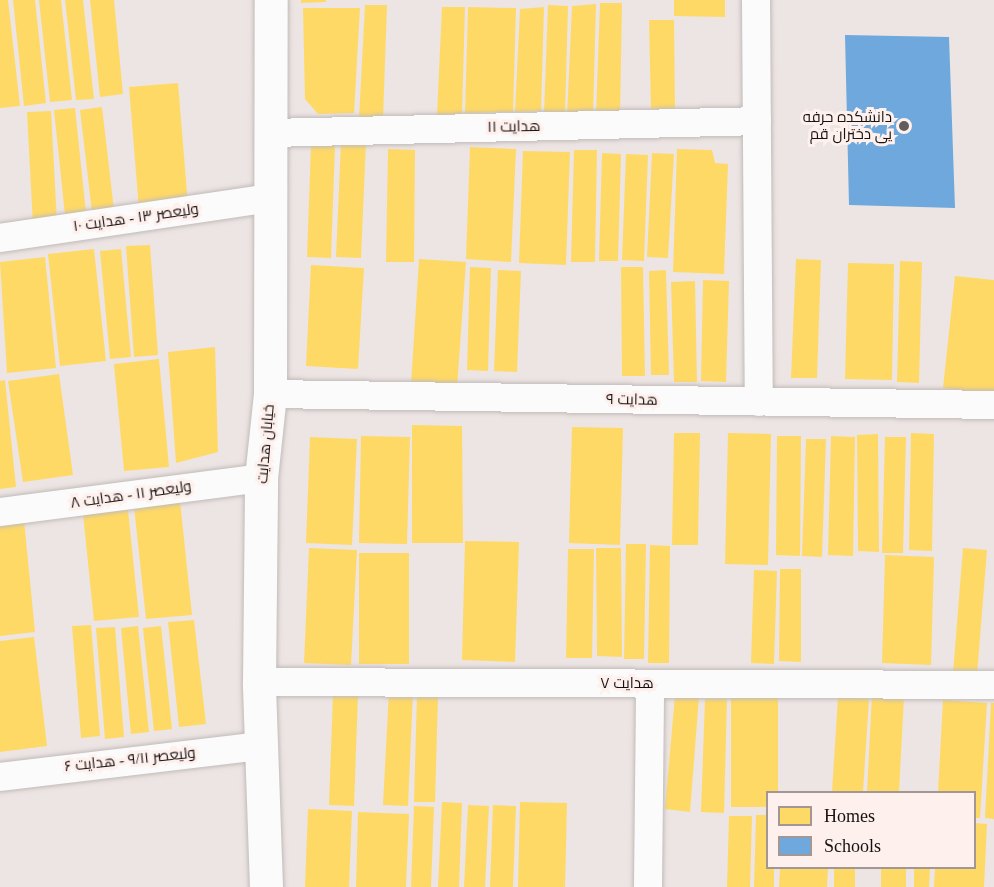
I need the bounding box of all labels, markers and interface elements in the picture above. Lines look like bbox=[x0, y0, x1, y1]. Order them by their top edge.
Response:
place label: دانشکده حرفه یی دختران قم bbox=[803, 108, 892, 143]
street label: هدایت ۱۱ bbox=[487, 118, 541, 136]
marker: دانشکده حرفه یی دختران قم bbox=[897, 119, 911, 133]
street label: ولیعصر ۱۳ - هدایت ۱۰ bbox=[72, 200, 200, 236]
street label: هدایت ۹ bbox=[606, 391, 658, 409]
street label: خیابان هدایت bbox=[254, 404, 278, 484]
street label: ولیعصر ۱۱ - هدایت ۸ bbox=[69, 478, 193, 512]
street label: هدایت ۷ bbox=[600, 675, 654, 693]
street label: ولیعصر ۹/۱۱ - هدایت ۶ bbox=[64, 744, 196, 776]
legend bbox=[766, 791, 976, 869]
text: Homes bbox=[824, 806, 875, 826]
text: Schools bbox=[824, 836, 881, 856]

